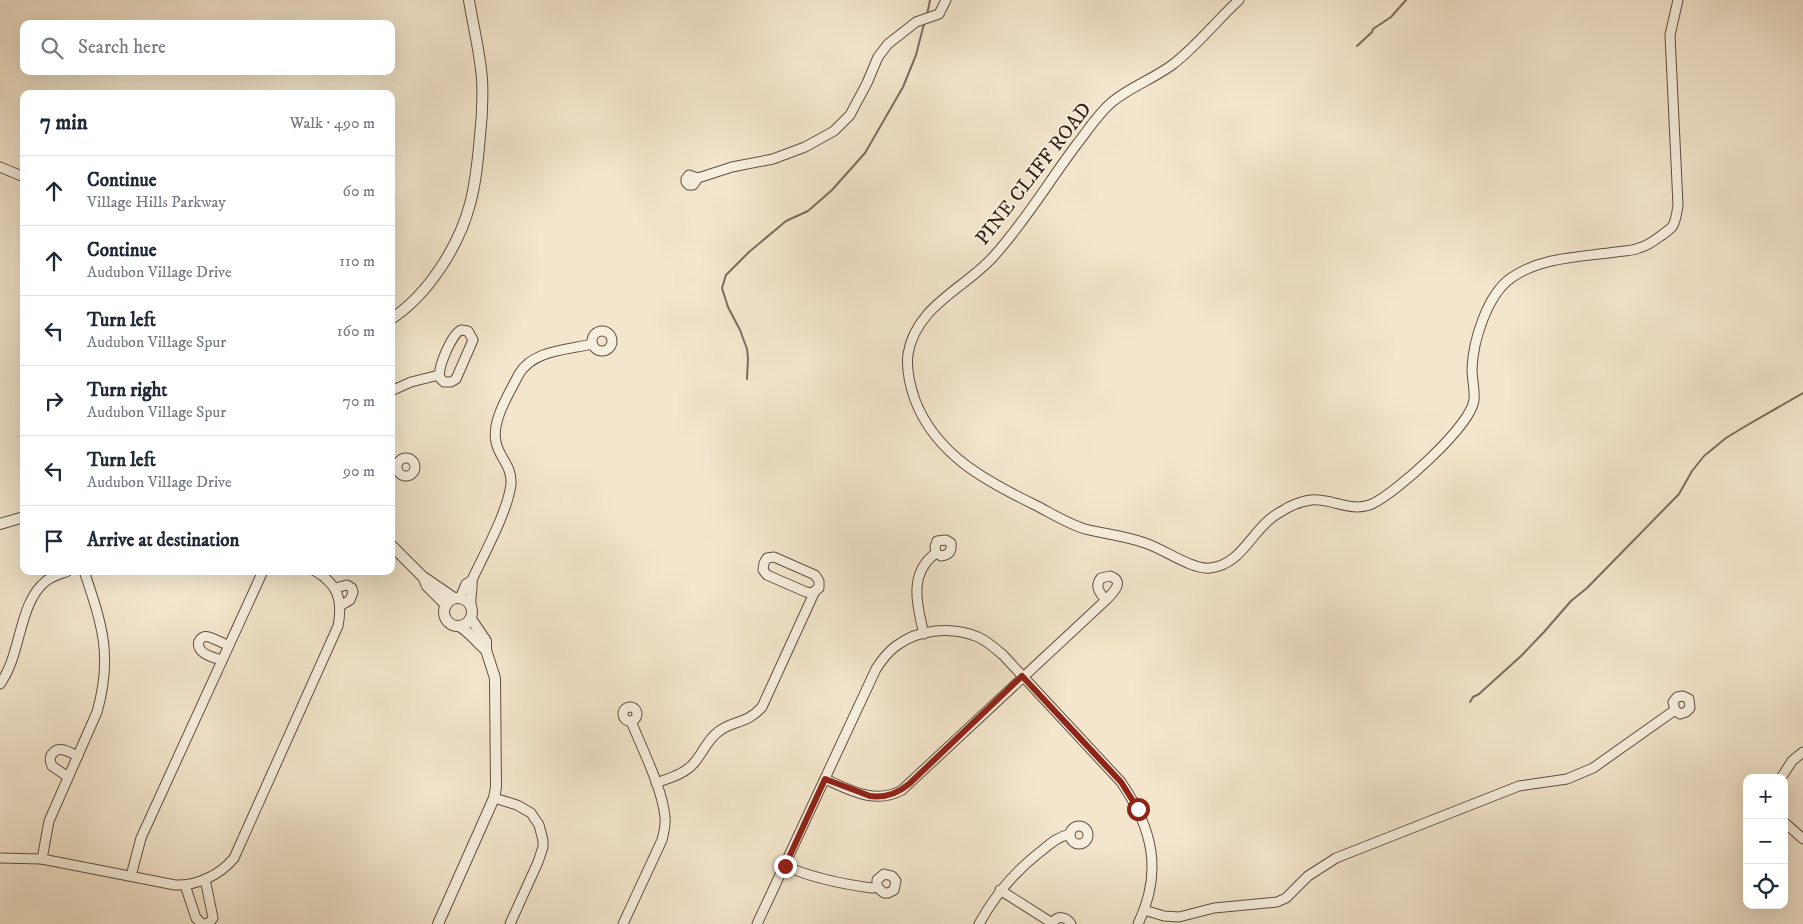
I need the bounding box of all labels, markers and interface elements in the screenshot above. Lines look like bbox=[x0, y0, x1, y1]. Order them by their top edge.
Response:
search box bbox=[20, 20, 395, 75]
icon: search bbox=[38, 34, 66, 62]
text: Search here bbox=[78, 36, 166, 59]
street label: PINE CLIFF ROAD bbox=[971, 98, 1098, 250]
text: 7 min bbox=[40, 110, 88, 136]
text: Walk · 490 m bbox=[290, 113, 375, 133]
text: Continue bbox=[87, 169, 157, 192]
icon: ahead bbox=[40, 177, 68, 205]
text: 60 m bbox=[343, 181, 375, 201]
text: Village Hills Parkway bbox=[87, 192, 226, 212]
text: Continue bbox=[87, 239, 157, 262]
icon: ahead bbox=[40, 247, 68, 275]
text: 110 m bbox=[339, 251, 375, 271]
text: Audubon Village Drive bbox=[87, 262, 232, 282]
text: Turn left bbox=[87, 309, 156, 332]
icon: left bbox=[40, 317, 68, 345]
text: 160 m bbox=[337, 321, 375, 341]
text: Audubon Village Spur bbox=[87, 332, 226, 352]
text: Turn right bbox=[87, 379, 167, 402]
icon: right bbox=[40, 387, 68, 415]
text: 70 m bbox=[343, 391, 375, 411]
text: Audubon Village Spur bbox=[87, 402, 226, 422]
text: Turn left bbox=[87, 449, 156, 472]
icon: left bbox=[40, 457, 68, 485]
text: 90 m bbox=[343, 461, 375, 481]
text: Audubon Village Drive bbox=[87, 472, 232, 492]
icon: arrive bbox=[40, 527, 68, 555]
text: Arrive at destination bbox=[87, 529, 239, 552]
map controls bbox=[1743, 774, 1788, 909]
button: + bbox=[1743, 774, 1788, 819]
route start bbox=[1127, 798, 1150, 821]
button: − bbox=[1743, 819, 1788, 864]
route end bbox=[774, 855, 797, 878]
button: locate bbox=[1743, 864, 1788, 909]

